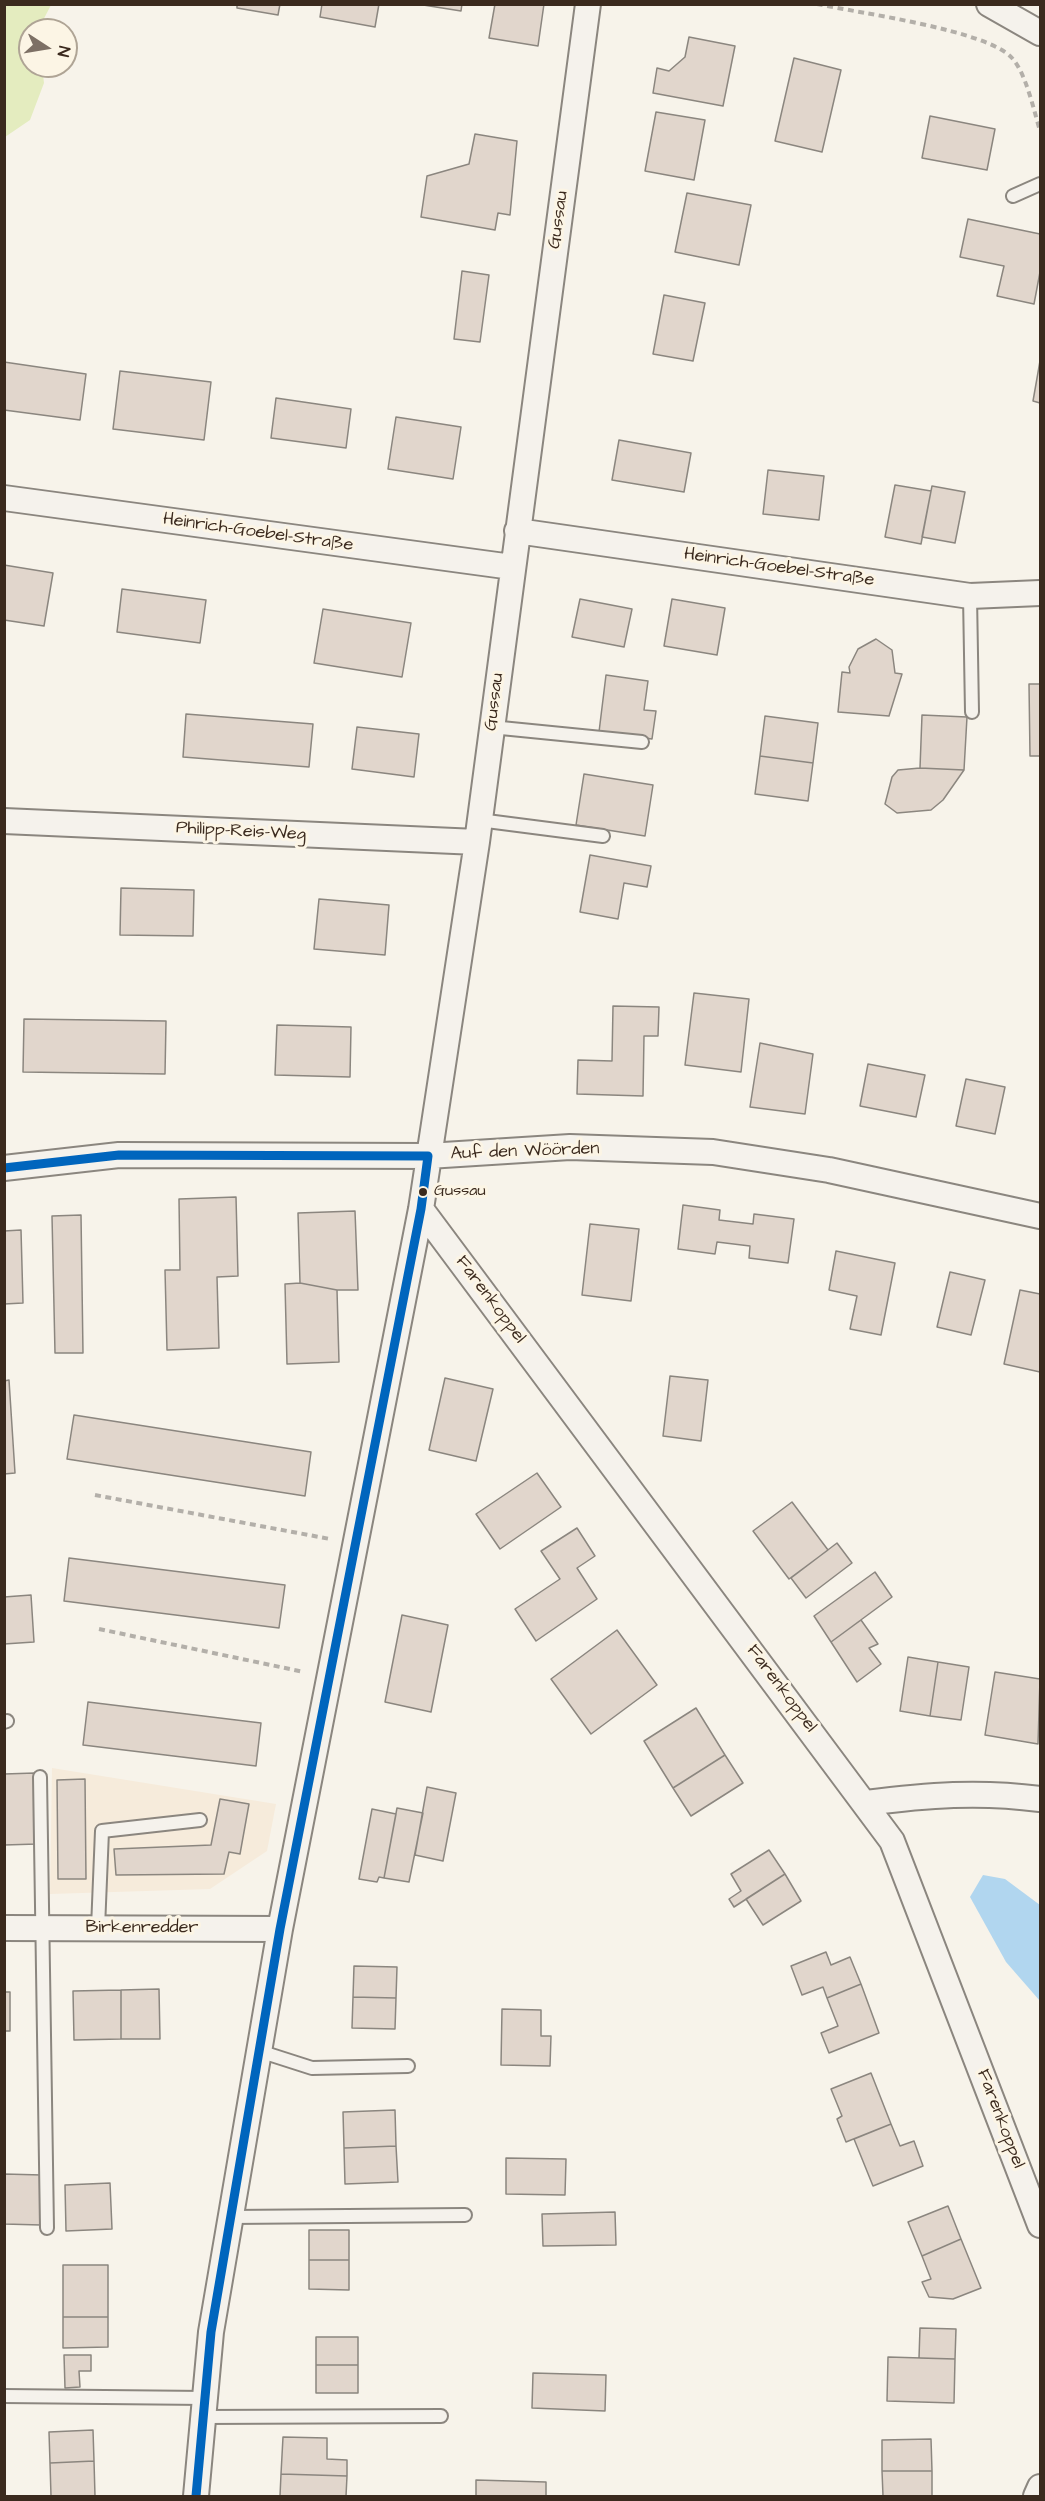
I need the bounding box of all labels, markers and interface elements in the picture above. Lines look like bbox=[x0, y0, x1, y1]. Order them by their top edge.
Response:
north arrow bbox=[18, 18, 78, 78]
text: N bbox=[52, 44, 75, 59]
street label: Gussau bbox=[544, 190, 574, 250]
street label: Heinrich-Goebel-Straße bbox=[161, 509, 355, 557]
street label: Heinrich-Goebel-Straße bbox=[682, 544, 876, 592]
street label: Gussau bbox=[481, 672, 509, 732]
street label: Philipp-Reis-Weg bbox=[175, 818, 307, 846]
street label: Auf den Wöörden bbox=[450, 1139, 600, 1165]
place label: Gussau bbox=[434, 1182, 486, 1202]
marker: Gussau bbox=[417, 1186, 429, 1198]
street label: Farenkoppel bbox=[450, 1252, 530, 1348]
street label: Farenkoppel bbox=[741, 1641, 821, 1737]
street label: Birkenredder bbox=[85, 1917, 199, 1939]
street label: Farenkoppel bbox=[971, 2067, 1029, 2171]

